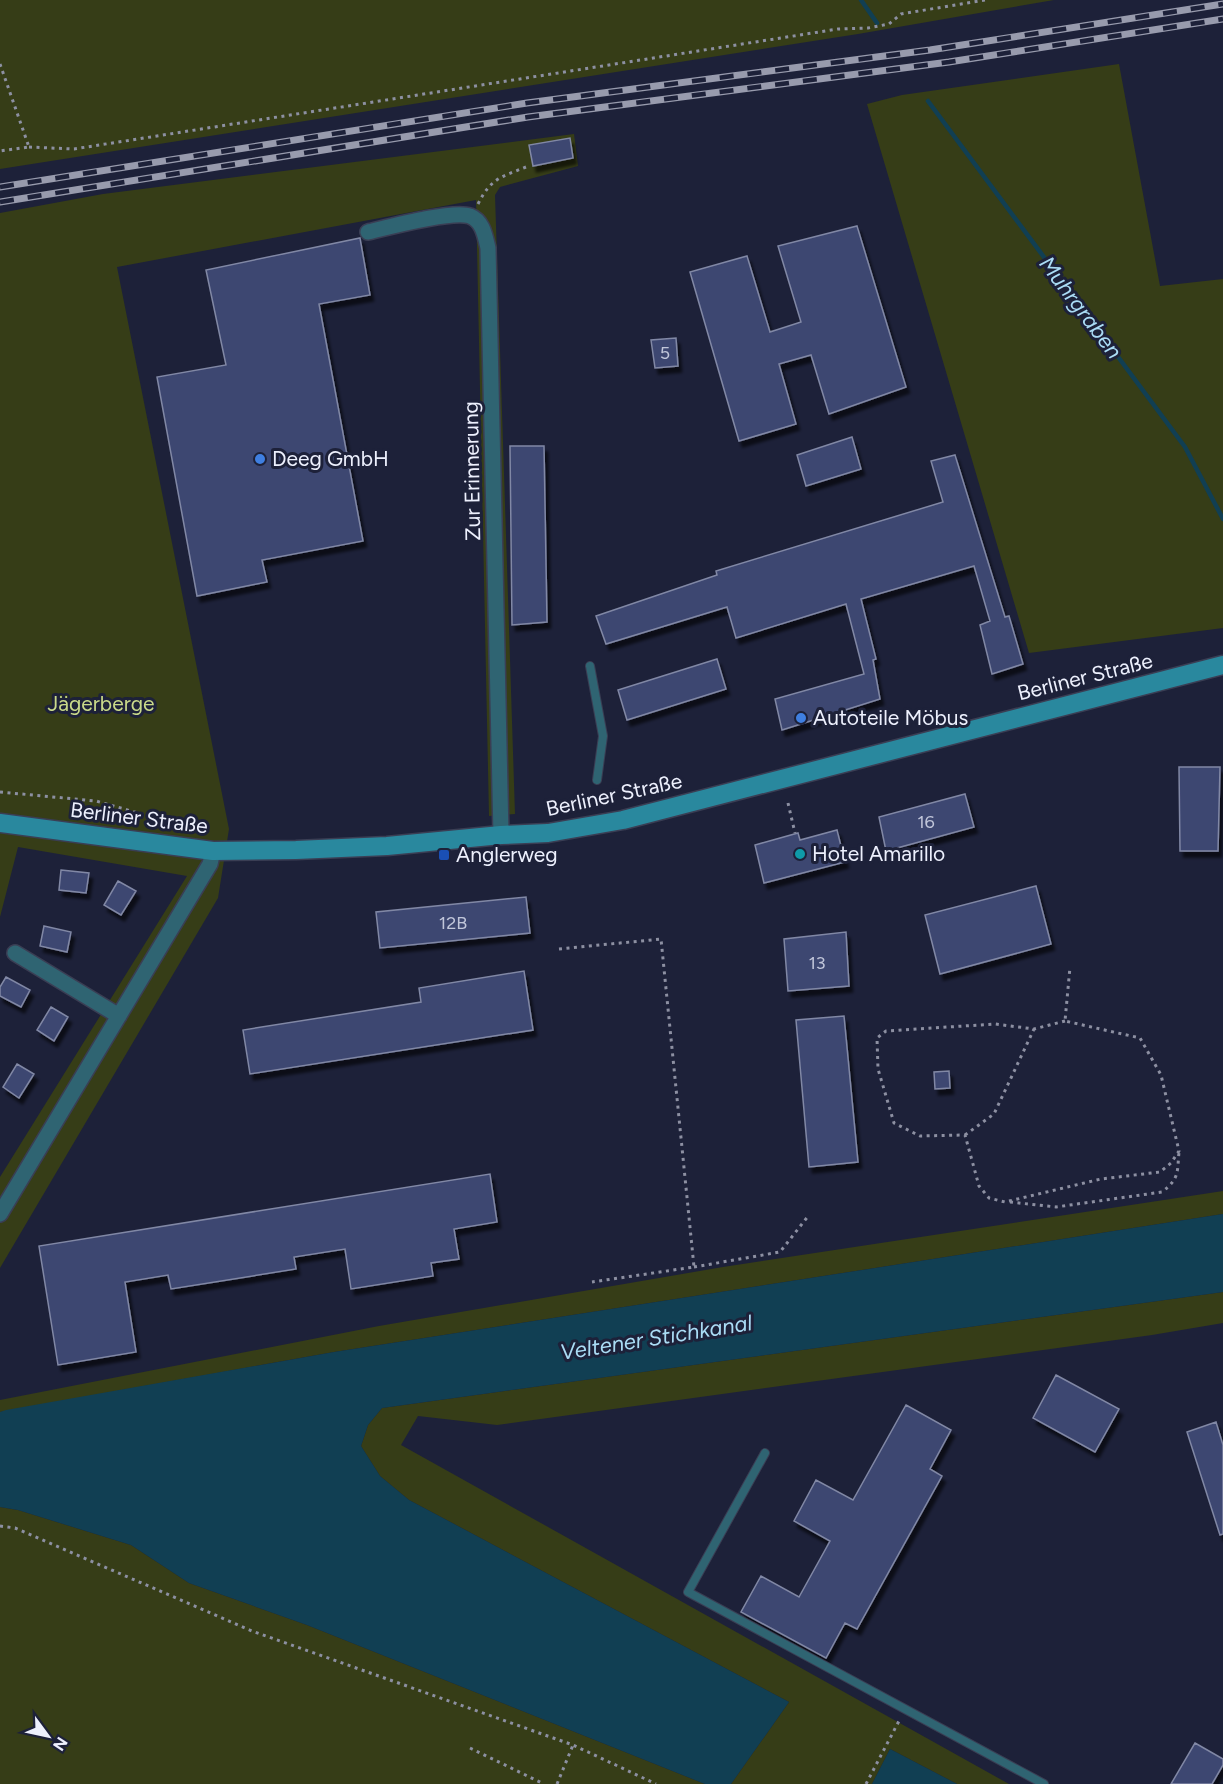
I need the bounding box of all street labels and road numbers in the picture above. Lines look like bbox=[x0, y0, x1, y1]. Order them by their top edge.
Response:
street label: Zur Erinnerung bbox=[458, 401, 485, 541]
street label: Berliner Straße bbox=[1015, 648, 1155, 705]
street label: Berliner Straße bbox=[544, 768, 684, 821]
street label: Berliner Straße bbox=[69, 797, 209, 838]

